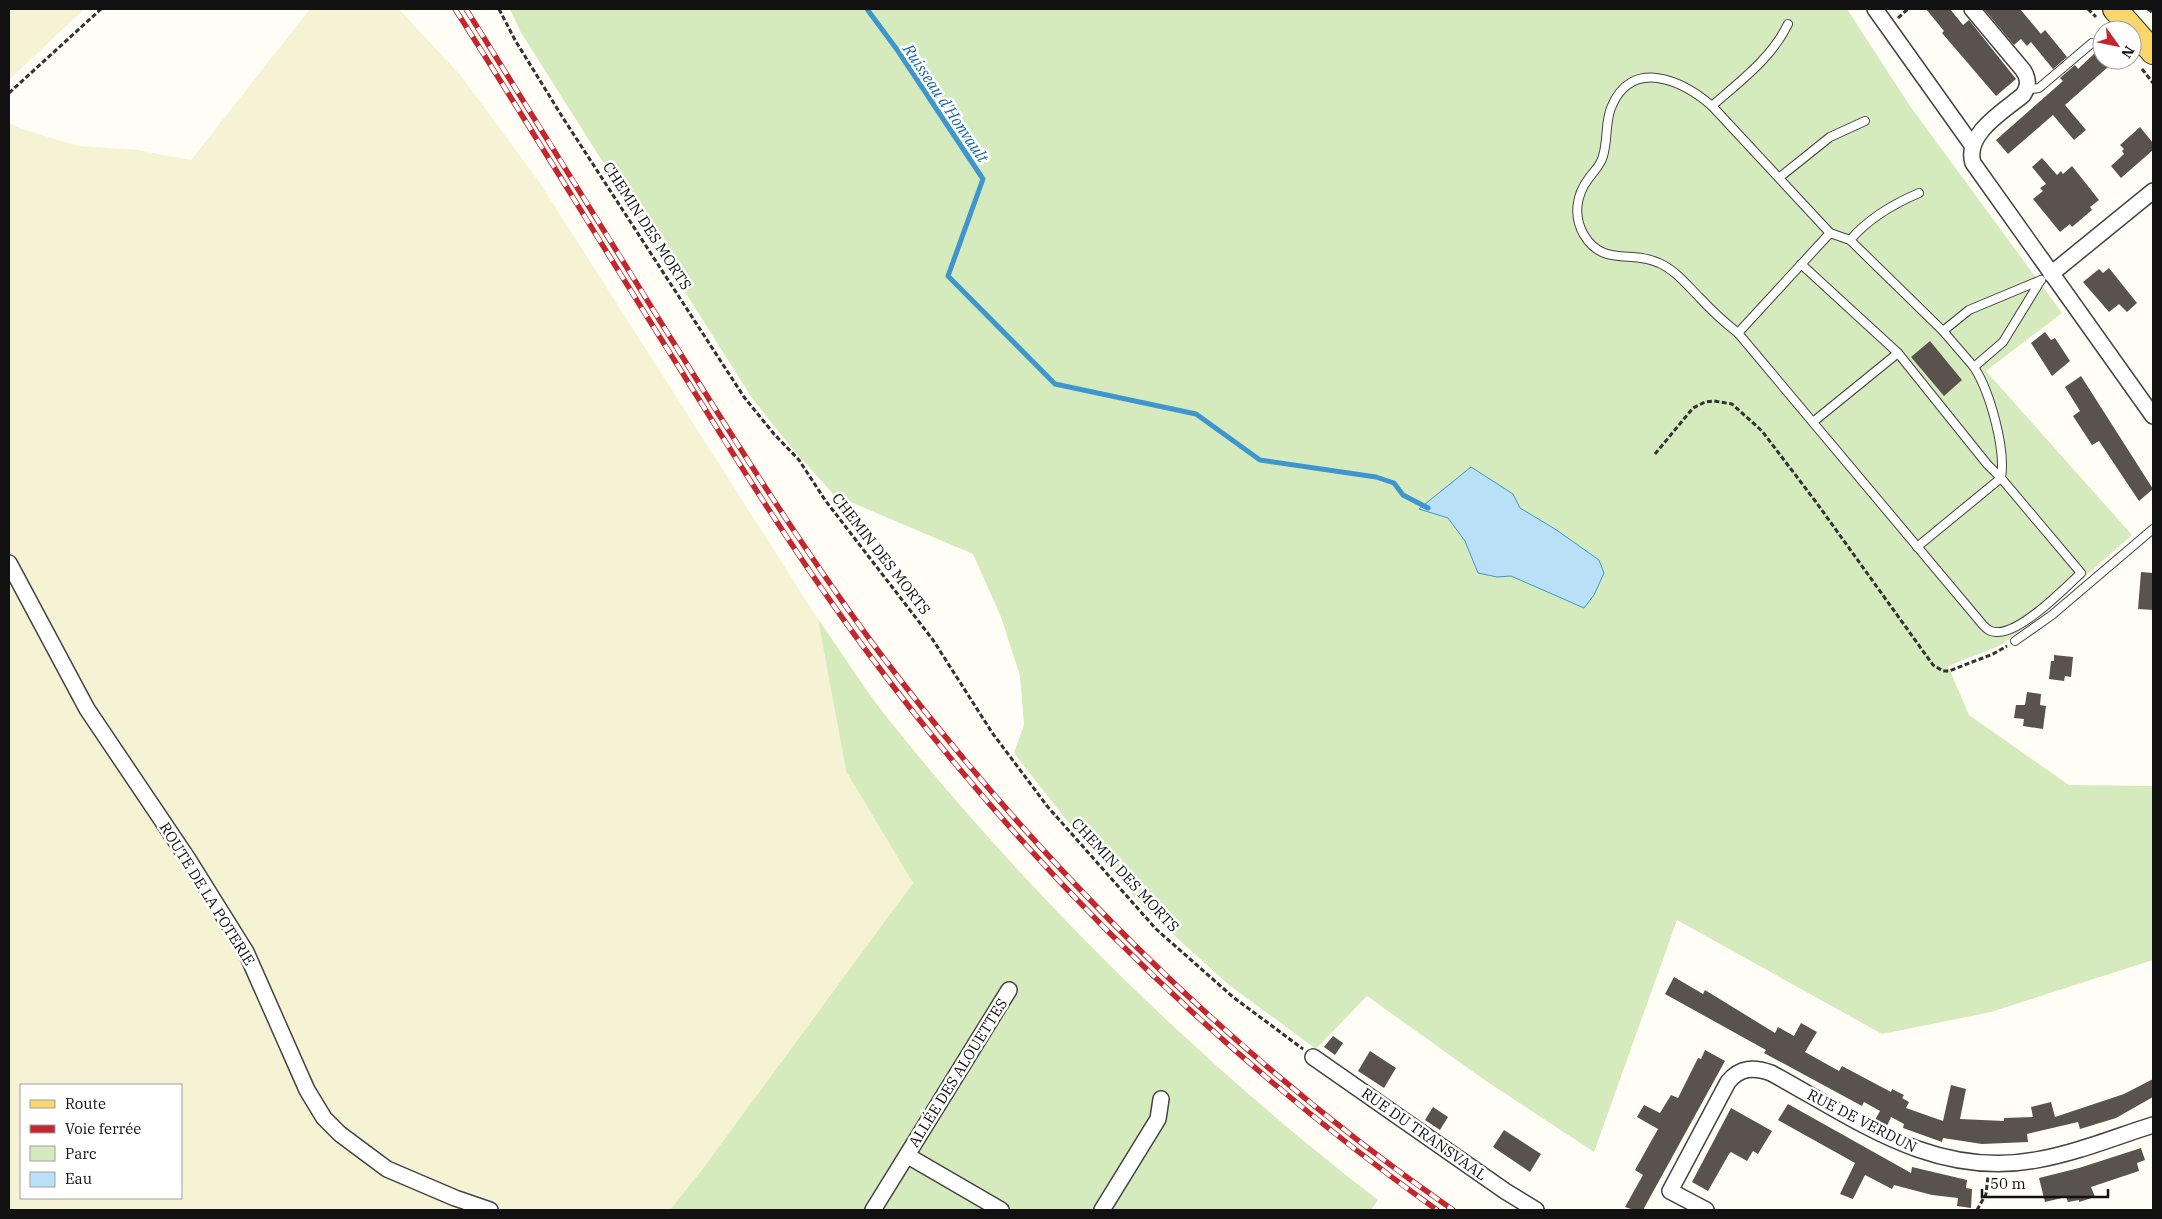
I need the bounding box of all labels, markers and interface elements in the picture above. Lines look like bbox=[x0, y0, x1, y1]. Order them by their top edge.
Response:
north arrow bbox=[2092, 20, 2142, 70]
water label: Ruisseau d'Honvault bbox=[898, 39, 994, 167]
text: N bbox=[2117, 43, 2138, 62]
street label: CHEMIN DES MORTS bbox=[599, 158, 696, 293]
street label: CHEMIN DES MORTS bbox=[828, 489, 935, 618]
street label: CHEMIN DES MORTS bbox=[1068, 814, 1183, 936]
street label: ROUTE DE LA POTERIE bbox=[156, 819, 259, 969]
street label: ALLÉE DES ALOUETTES bbox=[904, 995, 1011, 1151]
street label: RUE DU TRANSVAAL bbox=[1358, 1083, 1491, 1184]
legend bbox=[20, 1084, 182, 1199]
street label: RUE DE VERDUN bbox=[1804, 1085, 1920, 1156]
text: Route bbox=[65, 1094, 106, 1113]
text: Voie ferrée bbox=[65, 1119, 141, 1138]
text: Parc bbox=[65, 1144, 97, 1163]
scale bar bbox=[1982, 1166, 2108, 1198]
text: Eau bbox=[65, 1169, 92, 1188]
text: 50 m bbox=[1990, 1174, 2026, 1193]

